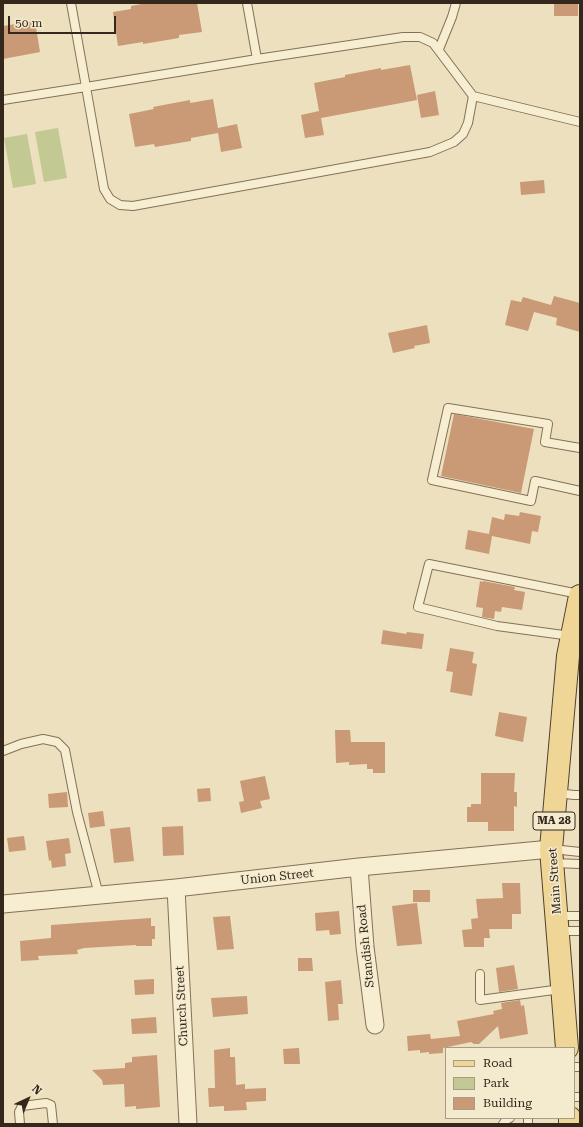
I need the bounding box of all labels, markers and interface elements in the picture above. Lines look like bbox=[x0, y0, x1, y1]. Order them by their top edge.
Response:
scale bar bbox=[10, 8, 118, 34]
text: 50 m bbox=[15, 16, 42, 30]
road number: MA 28 bbox=[533, 812, 575, 830]
street label: Main Street bbox=[545, 847, 565, 915]
street label: Union Street bbox=[240, 866, 314, 888]
street label: Standish Road bbox=[354, 904, 378, 988]
street label: Church Street bbox=[173, 965, 191, 1047]
legend bbox=[445, 1047, 575, 1119]
text: Road bbox=[483, 1056, 512, 1070]
text: Park bbox=[483, 1076, 509, 1090]
north arrow bbox=[8, 1079, 48, 1119]
text: N bbox=[29, 1082, 44, 1098]
text: Building bbox=[483, 1096, 532, 1110]

